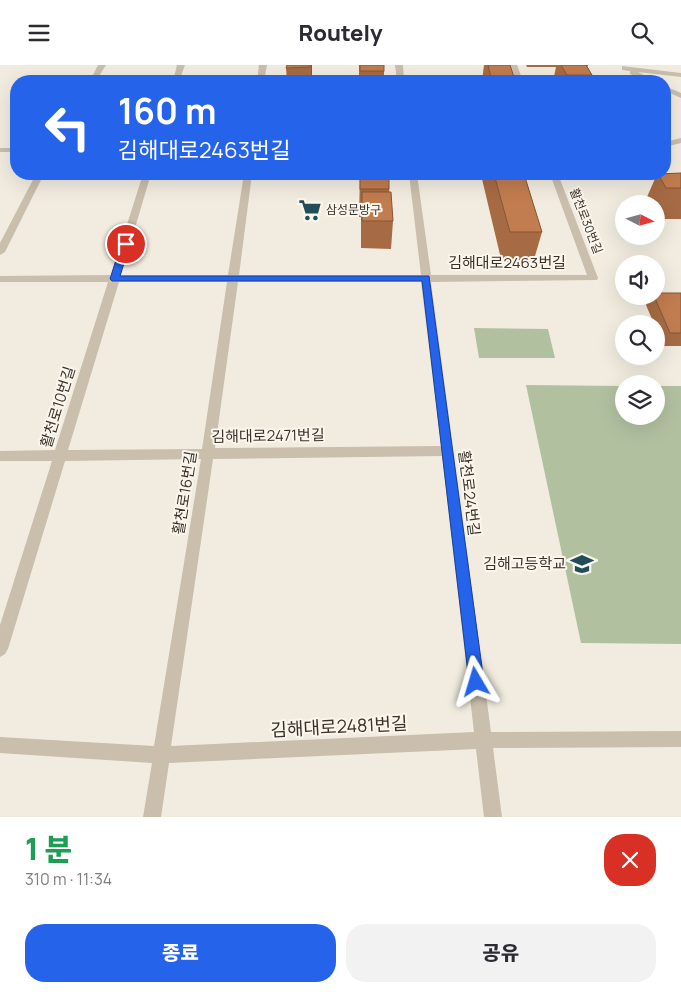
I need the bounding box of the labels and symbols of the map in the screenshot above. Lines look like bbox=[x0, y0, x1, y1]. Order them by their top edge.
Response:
street label: 활천로30번길 bbox=[566, 185, 607, 256]
north arrow bbox=[615, 195, 665, 245]
supermarket icon: 삼성문방구 bbox=[297, 197, 323, 223]
place label: 삼성문방구 bbox=[326, 201, 381, 218]
pin bbox=[105, 223, 147, 265]
street label: 김해대로2463번길 bbox=[448, 252, 566, 273]
street label: 활천로10번길 bbox=[35, 364, 80, 450]
street label: 김해대로2471번길 bbox=[211, 424, 325, 447]
street label: 활천로24번길 bbox=[454, 449, 485, 537]
street label: 활천로16번길 bbox=[168, 450, 201, 536]
school or university icon: 김해고등학교 bbox=[569, 551, 595, 577]
place label: 김해고등학교 bbox=[483, 553, 566, 574]
position arrow bbox=[449, 655, 501, 707]
street label: 김해대로2481번길 bbox=[270, 710, 408, 742]

